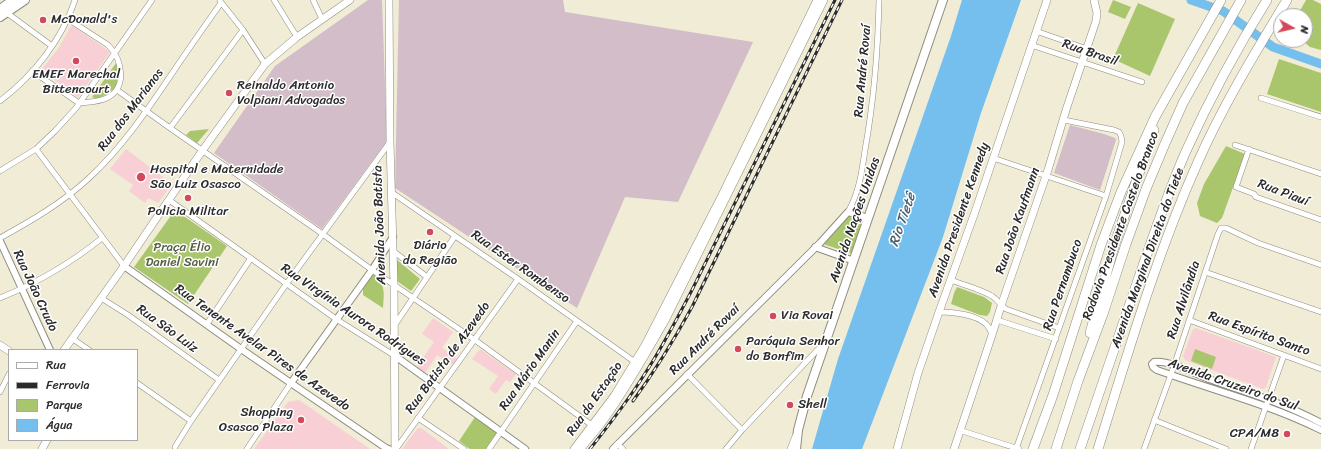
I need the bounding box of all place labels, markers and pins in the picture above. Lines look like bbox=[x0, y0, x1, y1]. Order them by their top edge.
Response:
place label: McDonald's bbox=[51, 12, 117, 28]
marker: McDonald's bbox=[38, 15, 48, 25]
marker: EMEF Marechal Bittencourt bbox=[71, 56, 81, 66]
place label: EMEF Marechal Bittencourt bbox=[32, 67, 120, 98]
place label: Reinaldo Antonio Volpiani Advogados bbox=[237, 78, 345, 109]
marker: Reinaldo Antonio Volpiani Advogados bbox=[224, 88, 234, 98]
place label: Hospital e Maternidade São Luiz Osasco bbox=[150, 162, 284, 193]
marker: Hospital e Maternidade São Luiz Osasco bbox=[135, 171, 147, 183]
marker: Policia Militar bbox=[183, 193, 193, 203]
place label: Policia Militar bbox=[148, 204, 228, 220]
marker: Diário da Região bbox=[425, 227, 435, 237]
place label: Diário da Região bbox=[403, 238, 457, 269]
place label: Via Rovai bbox=[781, 308, 833, 324]
marker: Via Rovai bbox=[768, 311, 778, 321]
place label: Paróquia Senhor do Bonfim bbox=[746, 334, 840, 365]
marker: Paróquia Senhor do Bonfim bbox=[733, 344, 743, 354]
place label: Shell bbox=[798, 397, 827, 413]
marker: Shell bbox=[785, 400, 795, 410]
place label: Shopping Osasco Plaza bbox=[219, 405, 293, 436]
marker: Shopping Osasco Plaza bbox=[296, 415, 306, 425]
place label: CPA/M8 bbox=[1230, 426, 1279, 442]
marker: CPA/M8 bbox=[1282, 429, 1292, 439]

